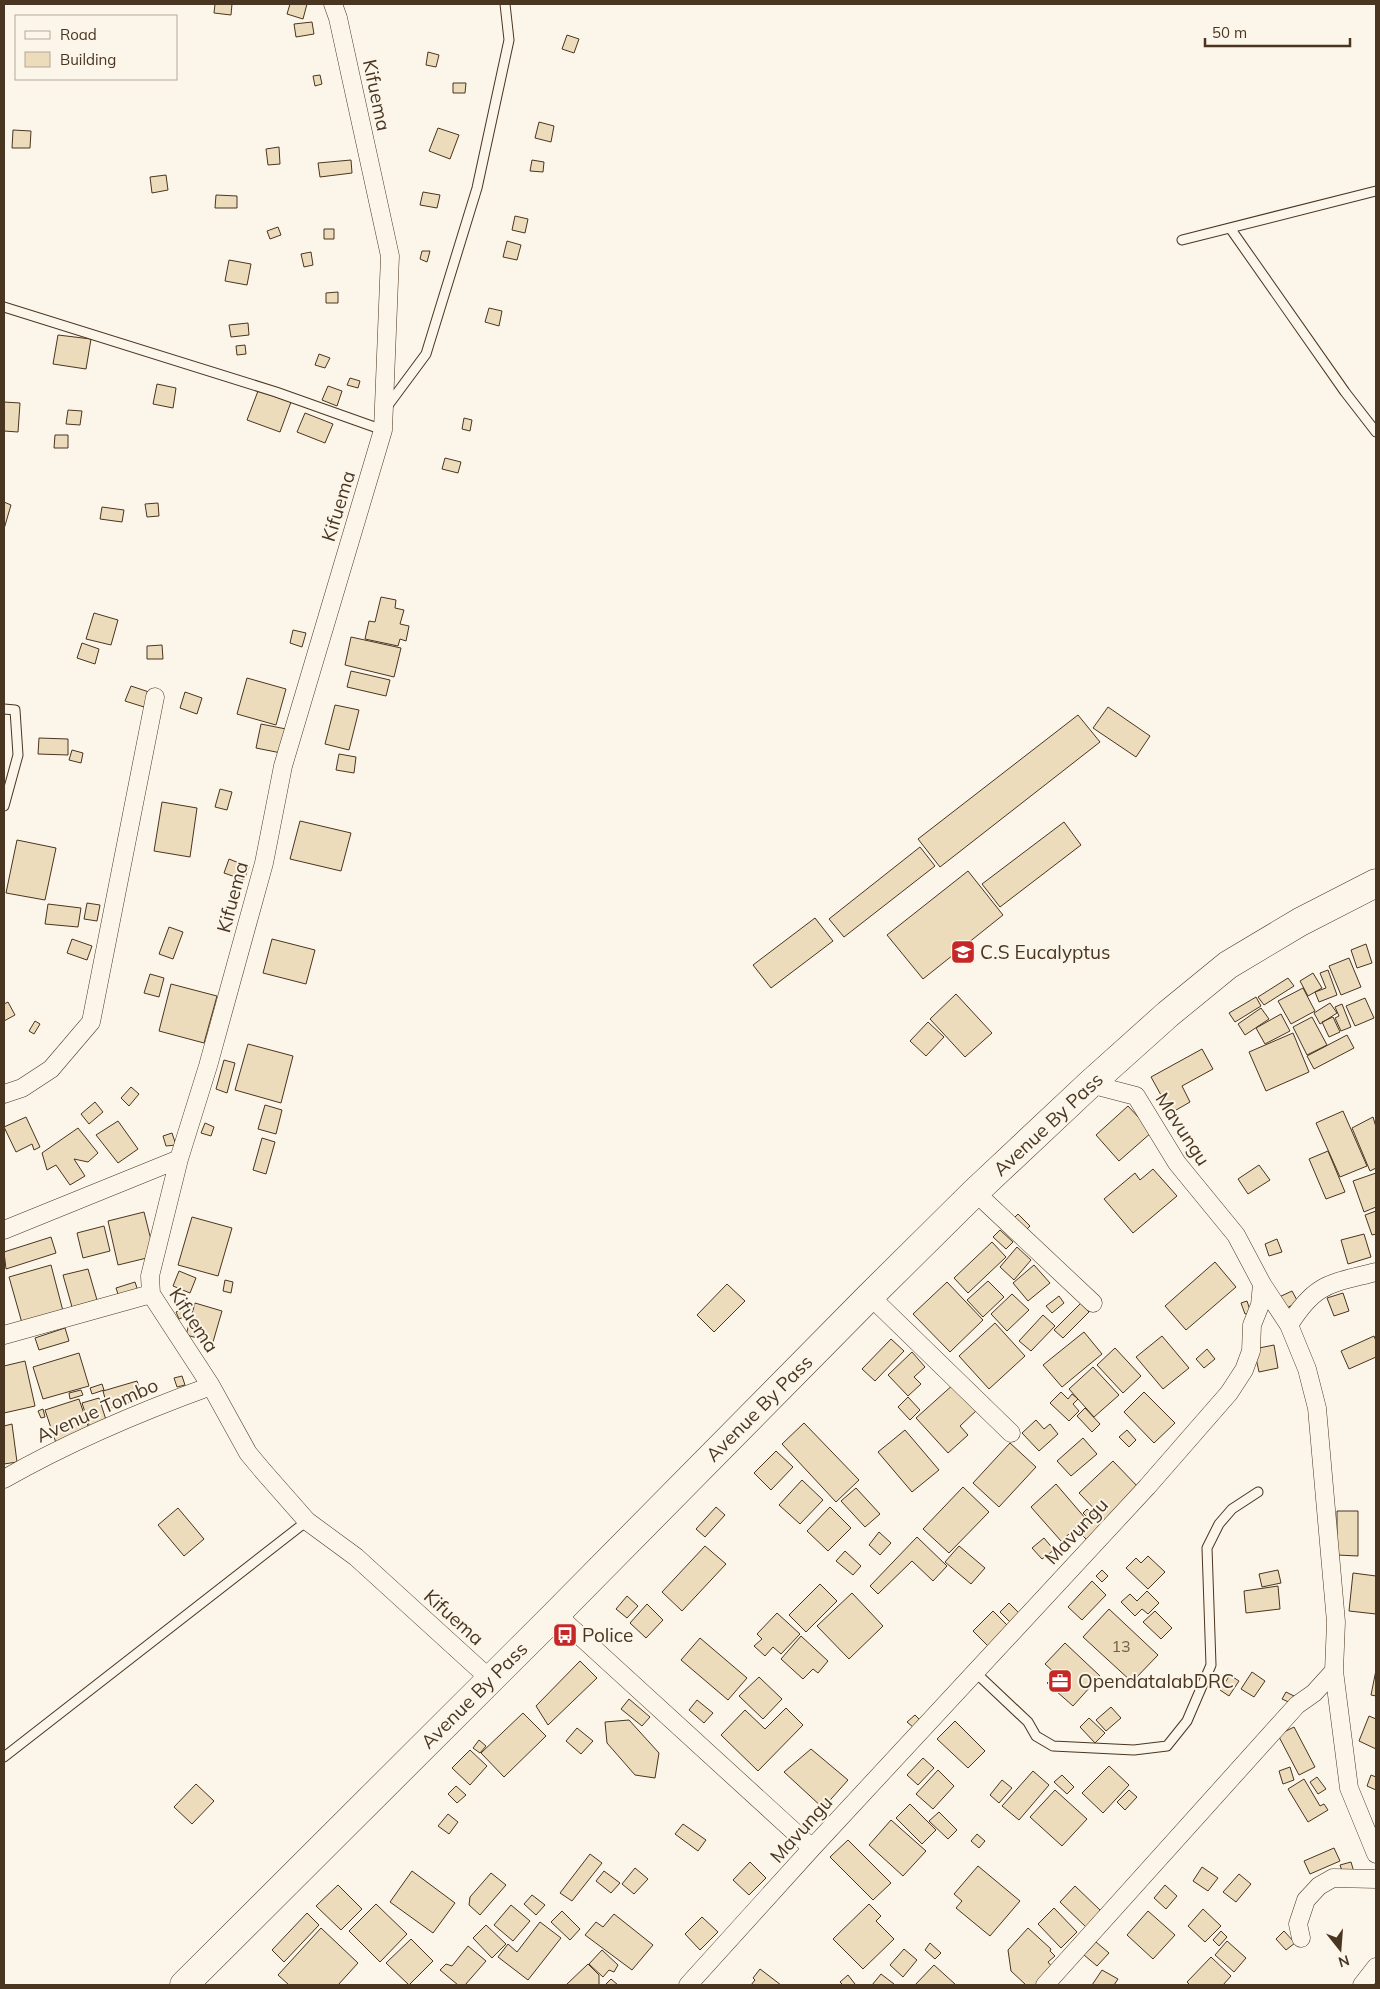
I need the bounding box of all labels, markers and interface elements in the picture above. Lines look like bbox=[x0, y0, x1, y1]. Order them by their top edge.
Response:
legend bbox=[15, 15, 178, 80]
scale bar bbox=[1205, 15, 1350, 47]
text: 50 m bbox=[1212, 23, 1247, 42]
text: Road bbox=[60, 25, 97, 44]
text: Building bbox=[60, 50, 116, 69]
street label: Kifuema bbox=[358, 57, 396, 133]
street label: Kifuema bbox=[316, 468, 360, 544]
street label: Kifuema bbox=[211, 859, 253, 935]
school or university icon: C.S Eucalyptus bbox=[950, 939, 976, 965]
place label: C.S Eucalyptus bbox=[980, 940, 1110, 964]
street label: Avenue By Pass bbox=[988, 1067, 1108, 1181]
street label: Mavungu bbox=[1151, 1088, 1215, 1170]
street label: Kifuema bbox=[164, 1283, 224, 1357]
street label: Avenue By Pass bbox=[701, 1350, 817, 1466]
street label: Avenue Tombo bbox=[32, 1372, 162, 1448]
street label: Mavungu bbox=[1039, 1493, 1113, 1569]
street label: Kifuema bbox=[419, 1584, 489, 1650]
bus stop icon: Police bbox=[552, 1622, 578, 1648]
place label: Police bbox=[582, 1623, 633, 1647]
house number: 13 bbox=[1111, 1636, 1131, 1656]
street label: Avenue By Pass bbox=[416, 1637, 532, 1753]
office icon: OpendatalabDRC bbox=[1047, 1668, 1073, 1694]
place label: OpendatalabDRC bbox=[1078, 1669, 1234, 1693]
street label: Mavungu bbox=[765, 1790, 837, 1868]
north arrow bbox=[1315, 1924, 1365, 1974]
text: N bbox=[1336, 1951, 1351, 1972]

